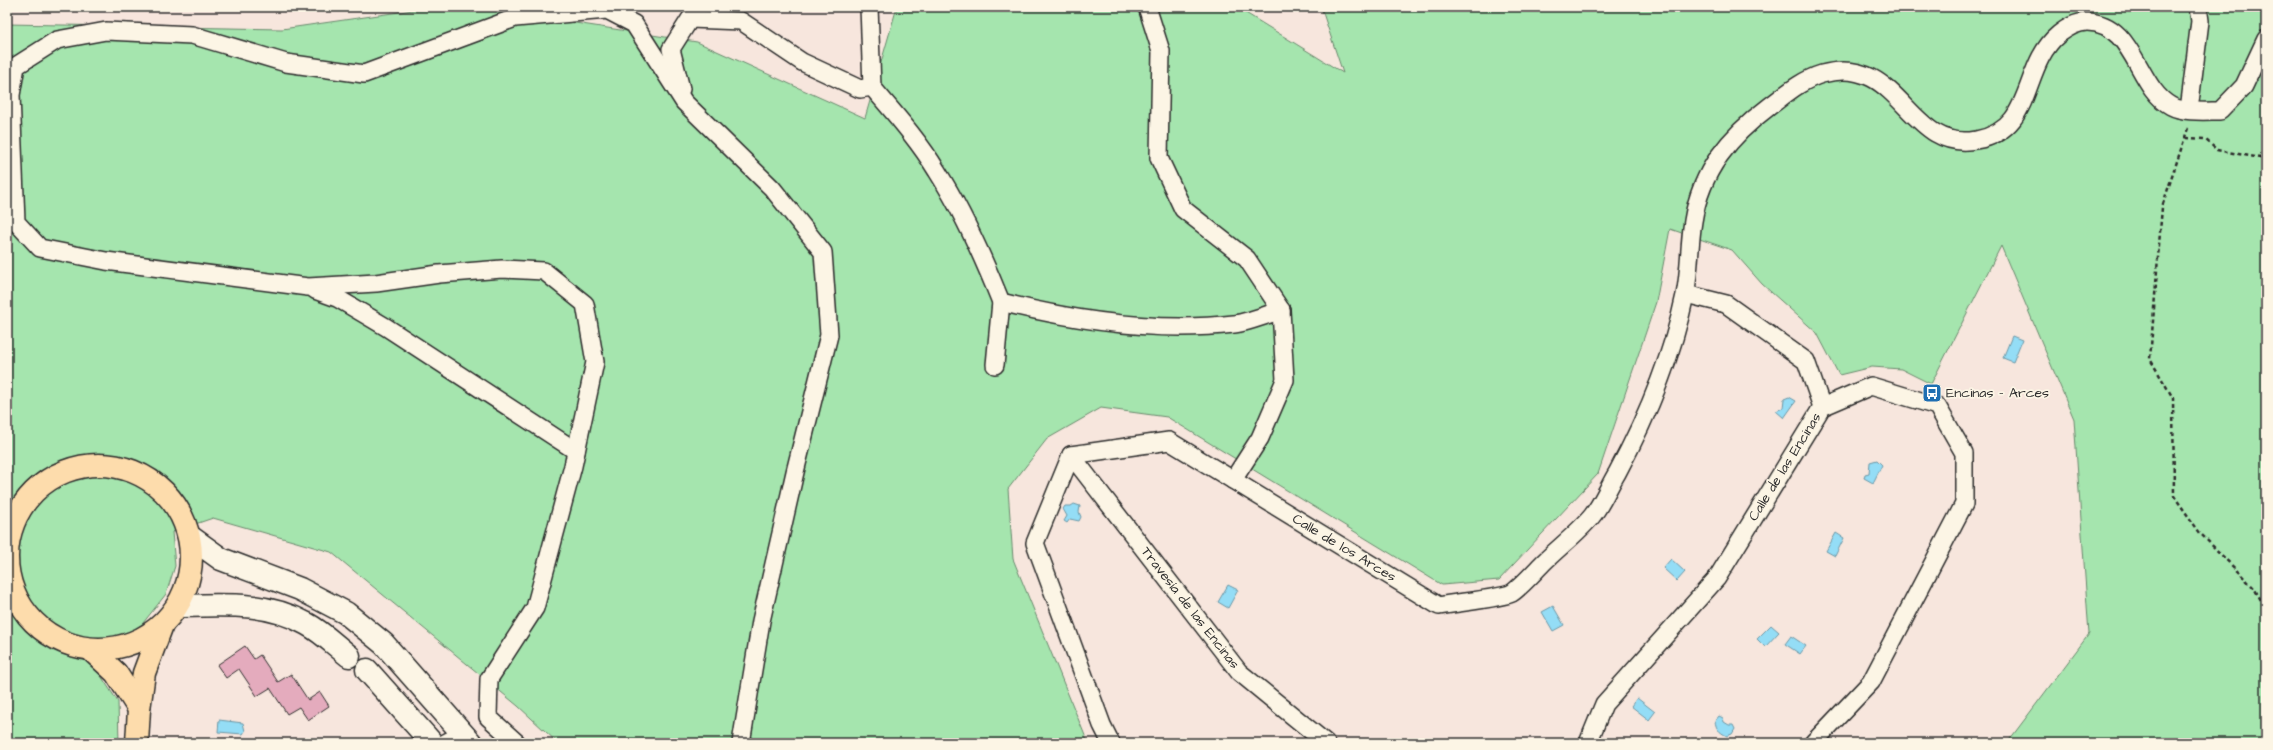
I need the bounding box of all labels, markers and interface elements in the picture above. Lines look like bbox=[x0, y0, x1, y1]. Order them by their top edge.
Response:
bus stop icon: Encinas - Arces bbox=[1921, 382, 1943, 404]
place label: Encinas - Arces bbox=[1946, 383, 2049, 403]
street label: Calle de las Encinas bbox=[1744, 409, 1826, 525]
street label: Calle de los Arces bbox=[1288, 509, 1400, 587]
street label: Travesía de las Encinas bbox=[1136, 543, 1244, 673]

